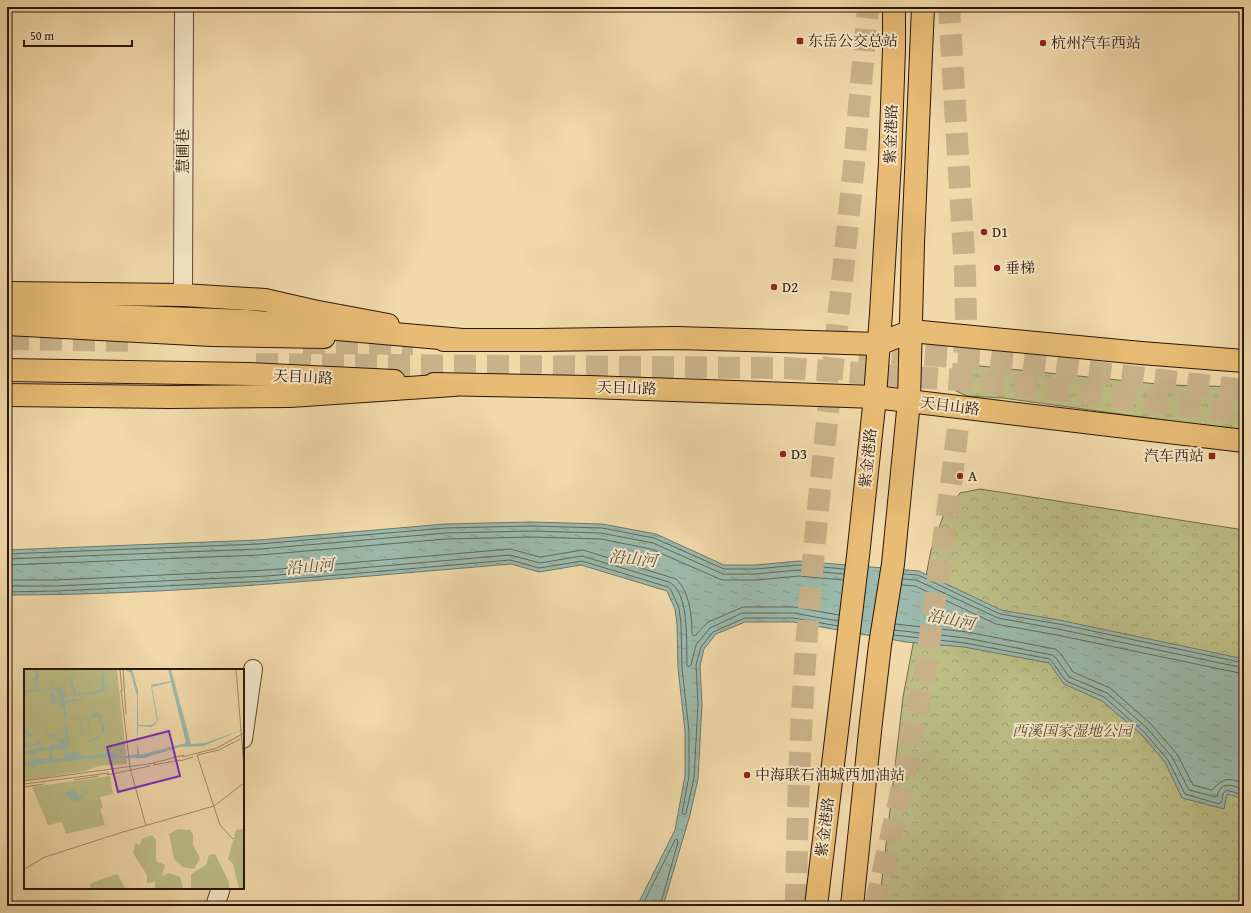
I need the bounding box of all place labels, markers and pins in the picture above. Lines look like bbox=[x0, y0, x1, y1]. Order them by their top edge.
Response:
place label: 东岳公交总站 bbox=[808, 30, 898, 51]
place label: 杭州汽车西站 bbox=[1051, 32, 1141, 53]
marker: 东岳公交总站 bbox=[795, 36, 805, 46]
marker: 杭州汽车西站 bbox=[1038, 38, 1048, 48]
place label: D1 bbox=[992, 221, 1008, 242]
marker: D1 bbox=[979, 227, 989, 237]
place label: 垂梯 bbox=[1005, 257, 1035, 278]
marker: 垂梯 bbox=[992, 263, 1002, 273]
place label: D2 bbox=[782, 276, 798, 297]
marker: D2 bbox=[769, 282, 779, 292]
place label: D3 bbox=[791, 443, 807, 464]
place label: 汽车西站 bbox=[1144, 445, 1204, 466]
marker: D3 bbox=[778, 449, 788, 459]
marker: 汽车西站 bbox=[1207, 451, 1217, 461]
place label: A bbox=[968, 465, 977, 486]
marker: A bbox=[955, 471, 965, 481]
place label: 中海联石油城西加油站 bbox=[755, 764, 905, 785]
marker: 中海联石油城西加油站 bbox=[742, 770, 752, 780]

